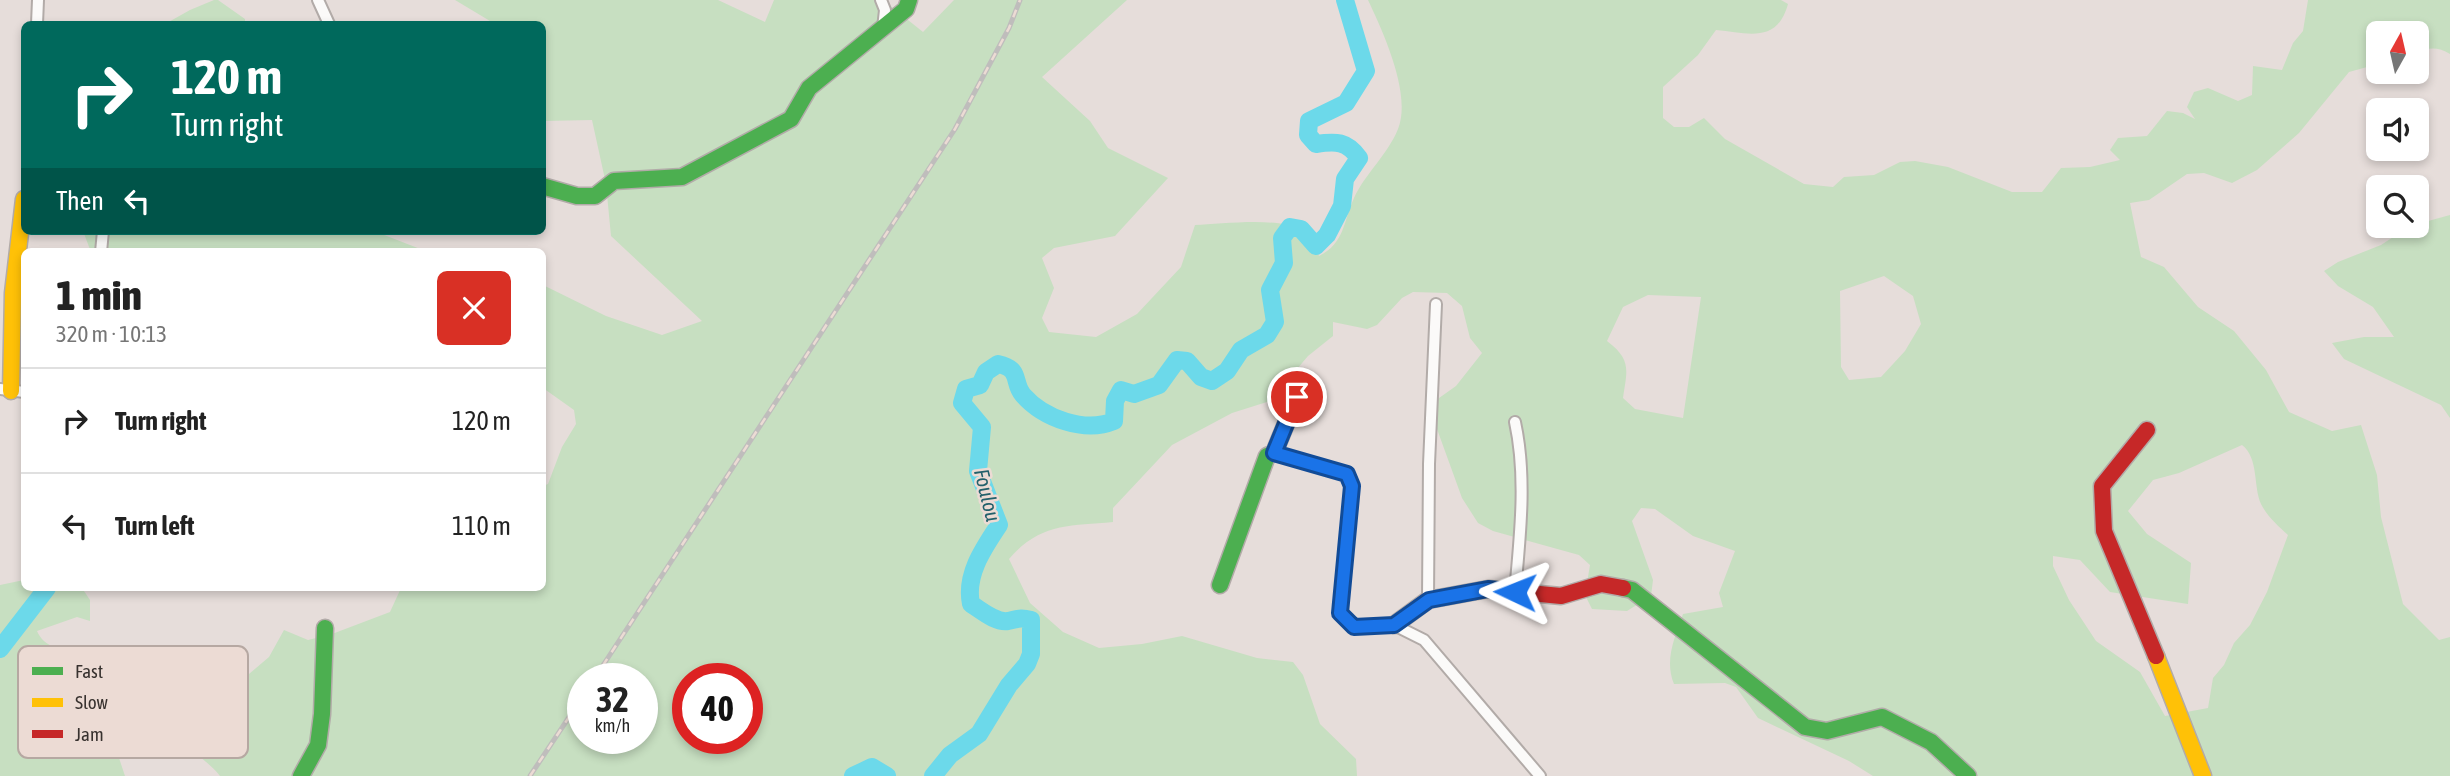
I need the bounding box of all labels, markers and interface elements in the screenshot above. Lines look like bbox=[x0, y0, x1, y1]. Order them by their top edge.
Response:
north arrow bbox=[2366, 21, 2429, 84]
map controls bbox=[2366, 21, 2429, 238]
text: 120 m bbox=[171, 48, 282, 104]
icon: right bbox=[56, 49, 147, 140]
button: sound bbox=[2366, 98, 2429, 161]
text: Turn right bbox=[171, 106, 284, 143]
button: search bbox=[2366, 175, 2429, 238]
icon: left bbox=[118, 182, 156, 220]
text: Then bbox=[56, 186, 104, 216]
text: 1 min bbox=[56, 271, 142, 319]
button: close bbox=[437, 271, 511, 345]
text: 320 m · 10:13 bbox=[56, 321, 167, 347]
pin bbox=[1267, 367, 1327, 427]
icon: arrive bbox=[1278, 378, 1316, 416]
icon: right bbox=[56, 402, 94, 440]
text: Turn right bbox=[115, 406, 206, 436]
text: 120 m bbox=[452, 406, 511, 436]
water label: Foulou bbox=[970, 466, 1006, 524]
icon: left bbox=[56, 507, 94, 545]
text: Turn left bbox=[115, 511, 195, 541]
text: 110 m bbox=[452, 511, 511, 541]
position arrow bbox=[1478, 555, 1552, 629]
legend bbox=[18, 646, 248, 758]
text: Fast bbox=[75, 660, 103, 682]
speed limit sign: 40 bbox=[672, 663, 763, 754]
text: 32 bbox=[596, 679, 629, 719]
text: Slow bbox=[75, 691, 109, 713]
text: km/h bbox=[595, 715, 630, 736]
text: Jam bbox=[75, 723, 104, 745]

